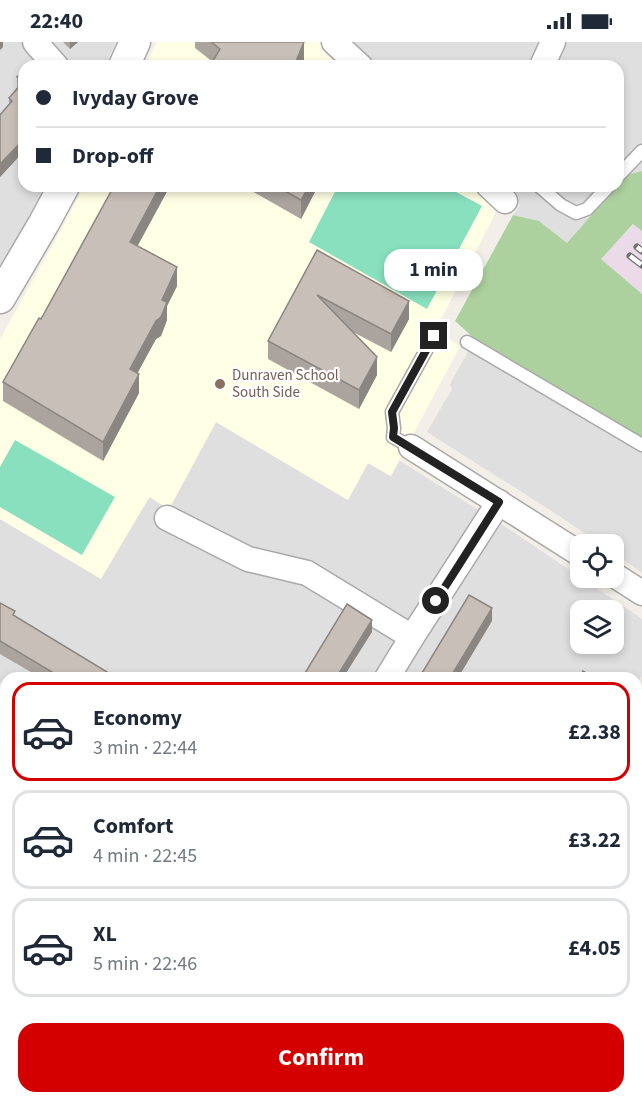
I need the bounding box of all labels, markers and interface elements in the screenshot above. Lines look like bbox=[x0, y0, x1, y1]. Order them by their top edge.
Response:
text: 22:40 bbox=[30, 5, 83, 37]
text: Ivyday Grove bbox=[72, 82, 199, 114]
text: Drop-off bbox=[72, 140, 153, 172]
callout: 1 min bbox=[384, 249, 484, 291]
text: 1 min bbox=[409, 256, 458, 284]
route end bbox=[420, 322, 447, 349]
place label: Dunraven School South Side bbox=[232, 365, 339, 403]
marker: Dunraven School South Side bbox=[213, 377, 227, 391]
map controls bbox=[570, 534, 624, 654]
button: locate bbox=[570, 534, 624, 588]
route start bbox=[422, 587, 449, 614]
button: layers bbox=[570, 600, 624, 654]
text: Economy bbox=[93, 702, 182, 734]
icon: car bbox=[21, 705, 75, 759]
text: £2.38 bbox=[568, 716, 621, 748]
text: 3 min · 22:44 bbox=[93, 734, 197, 762]
text: Comfort bbox=[93, 810, 174, 842]
icon: car bbox=[21, 813, 75, 867]
text: £3.22 bbox=[568, 824, 621, 856]
text: 4 min · 22:45 bbox=[93, 842, 197, 870]
text: XL bbox=[93, 918, 117, 950]
icon: car bbox=[21, 921, 75, 975]
text: £4.05 bbox=[568, 932, 621, 964]
text: 5 min · 22:46 bbox=[93, 950, 197, 978]
button: Confirm bbox=[18, 1023, 624, 1092]

